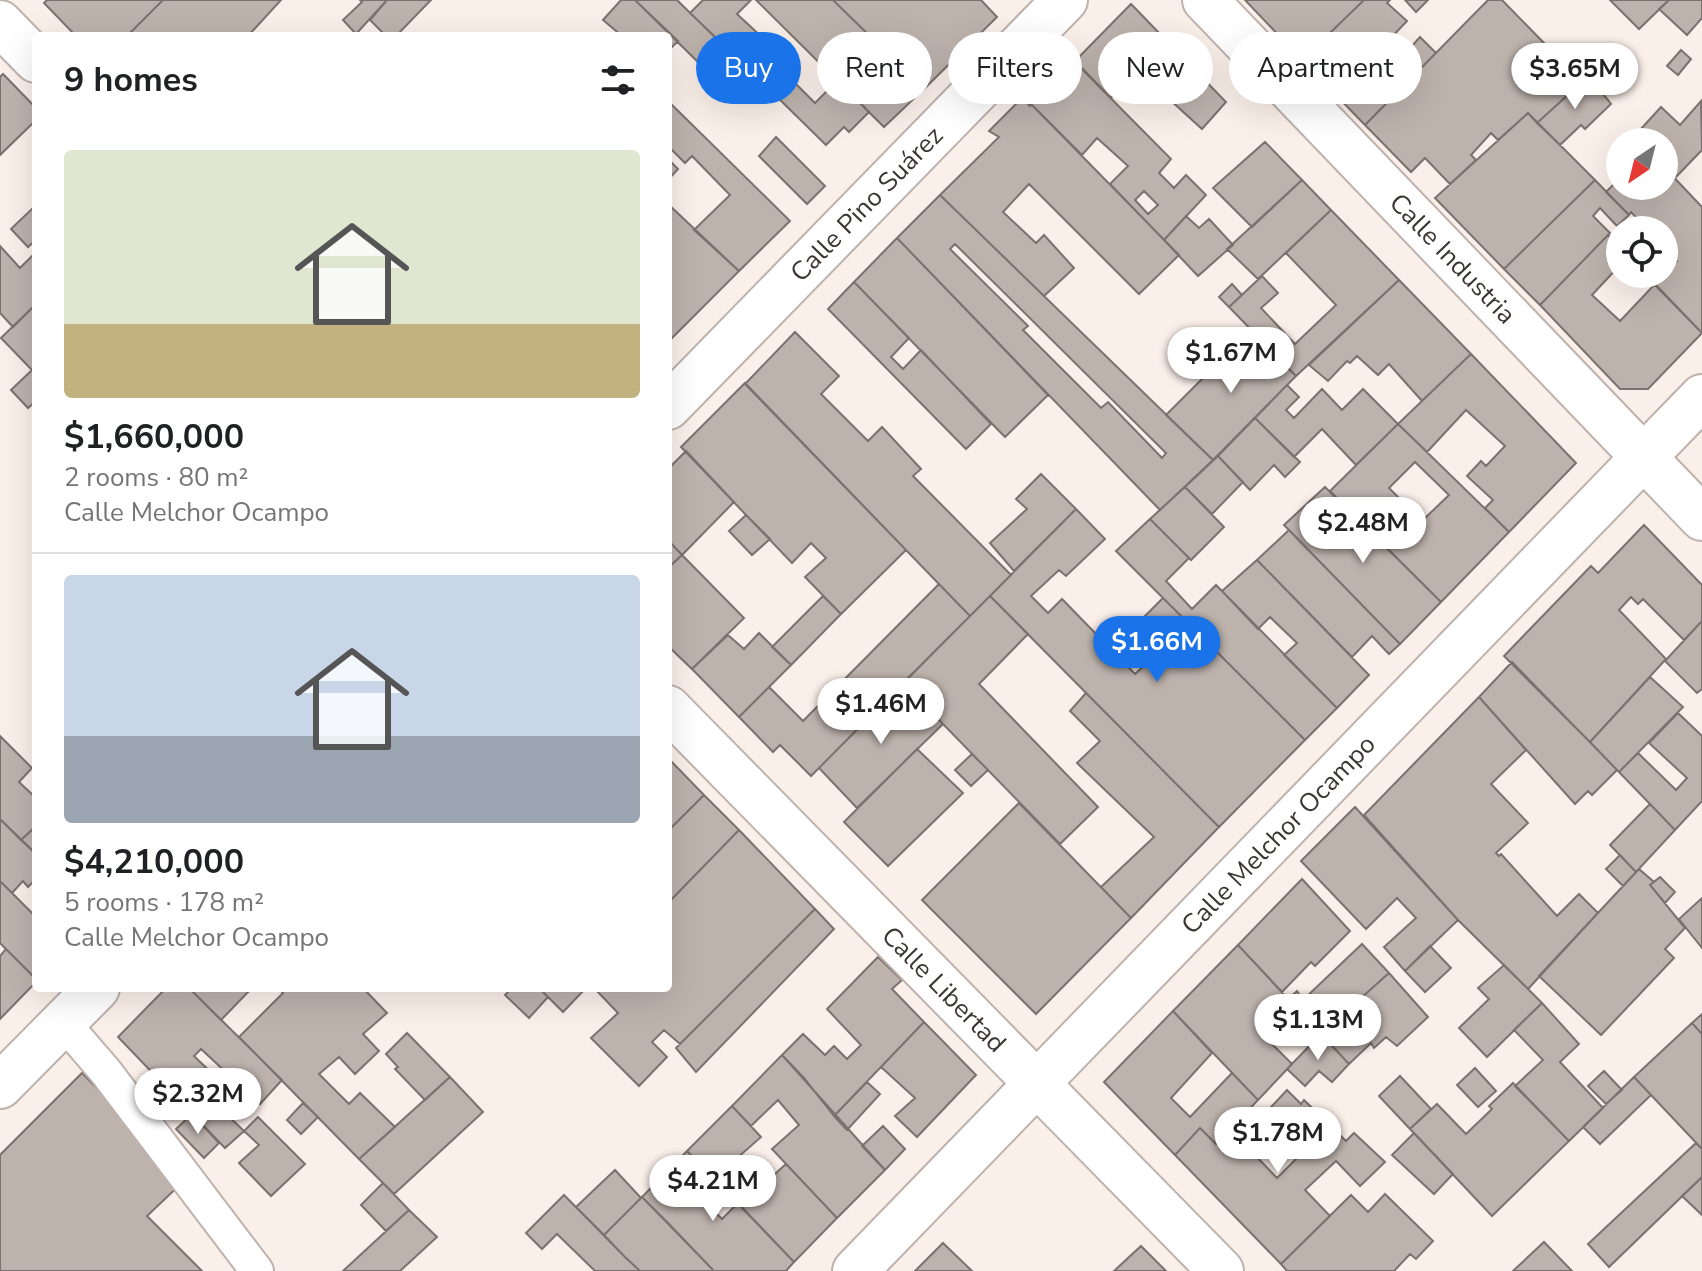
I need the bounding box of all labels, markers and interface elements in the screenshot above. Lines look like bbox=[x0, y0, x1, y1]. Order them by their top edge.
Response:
chip: Buy bbox=[696, 32, 801, 104]
chip: Rent bbox=[817, 32, 932, 104]
chip: Filters bbox=[948, 32, 1082, 104]
chip: New bbox=[1098, 32, 1213, 104]
chip: Apartment bbox=[1229, 32, 1422, 104]
pin: $3.65M bbox=[1510, 43, 1640, 111]
text: $3.65M bbox=[1529, 51, 1621, 86]
text: 9 homes bbox=[64, 57, 198, 103]
icon: filters bbox=[596, 58, 640, 102]
street label: Calle Pino Suárez bbox=[783, 119, 951, 289]
north arrow bbox=[1606, 128, 1678, 200]
map controls bbox=[1606, 128, 1678, 288]
street label: Calle Industria bbox=[1382, 186, 1523, 332]
icon: home bbox=[280, 202, 424, 346]
button: locate bbox=[1606, 216, 1678, 288]
pin: $1.67M bbox=[1166, 327, 1296, 395]
text: $1.67M bbox=[1185, 335, 1277, 370]
text: $1,660,000 bbox=[64, 414, 244, 460]
text: 2 rooms · 80 m² bbox=[64, 460, 248, 495]
text: Calle Melchor Ocampo bbox=[64, 495, 329, 530]
pin: $2.48M bbox=[1298, 497, 1428, 565]
text: $2.48M bbox=[1317, 505, 1409, 540]
pin: $1.66M bbox=[1092, 616, 1222, 684]
text: $1.66M bbox=[1111, 624, 1203, 659]
icon: home bbox=[280, 627, 424, 771]
pin: $1.46M bbox=[816, 678, 946, 746]
text: $1.46M bbox=[835, 686, 927, 721]
street label: Calle Melchor Ocampo bbox=[1174, 727, 1383, 942]
text: $4,210,000 bbox=[64, 839, 244, 885]
text: 5 rooms · 178 m² bbox=[64, 885, 264, 920]
street label: Calle Libertad bbox=[874, 919, 1014, 1060]
text: Calle Melchor Ocampo bbox=[64, 920, 329, 955]
pin: $1.13M bbox=[1253, 994, 1383, 1062]
text: $1.13M bbox=[1272, 1002, 1364, 1037]
pin: $2.32M bbox=[133, 1068, 263, 1136]
text: $2.32M bbox=[152, 1076, 244, 1111]
pin: $1.78M bbox=[1213, 1107, 1343, 1175]
text: $1.78M bbox=[1232, 1115, 1324, 1150]
pin: $4.21M bbox=[648, 1155, 778, 1223]
text: $4.21M bbox=[667, 1163, 759, 1198]

